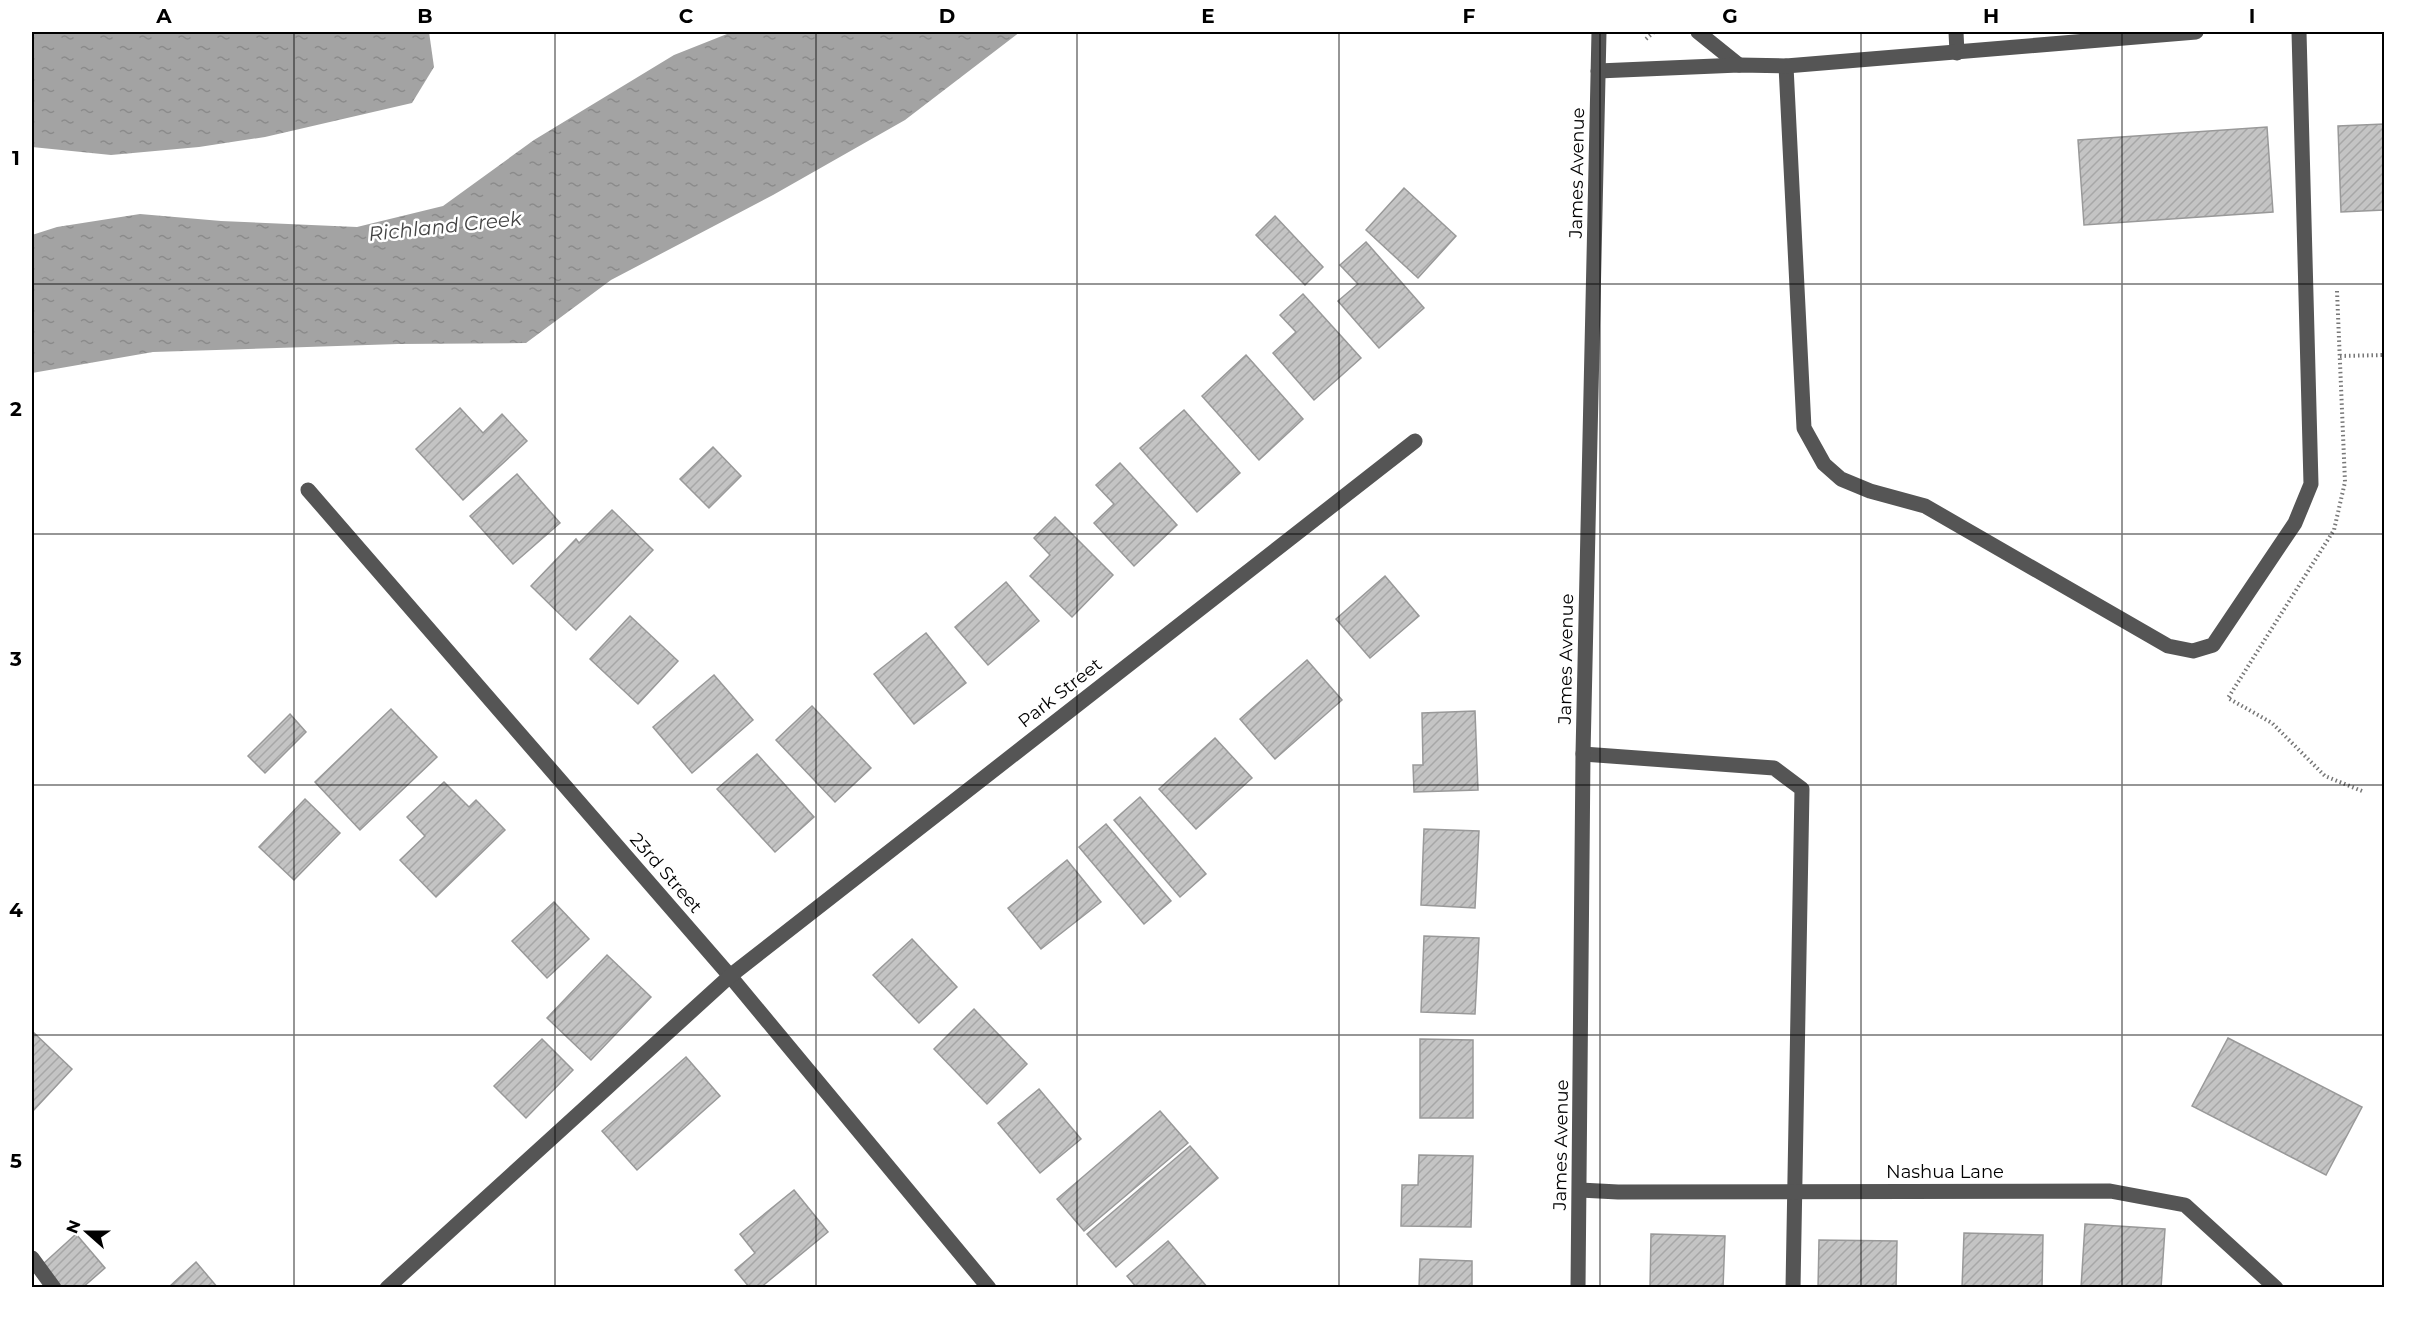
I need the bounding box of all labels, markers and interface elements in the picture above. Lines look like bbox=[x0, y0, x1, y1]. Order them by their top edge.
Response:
text: A bbox=[155, 4, 172, 28]
text: B bbox=[417, 4, 433, 28]
text: C bbox=[679, 4, 694, 28]
text: D bbox=[939, 4, 955, 28]
text: E bbox=[1201, 4, 1215, 28]
text: F bbox=[1463, 4, 1476, 28]
text: G bbox=[1722, 4, 1738, 28]
text: H bbox=[1983, 4, 1999, 28]
text: I bbox=[2249, 4, 2255, 28]
street label: James Avenue bbox=[1565, 107, 1589, 240]
text: 1 bbox=[12, 146, 20, 170]
water label: Richland Creek bbox=[367, 206, 524, 246]
text: 2 bbox=[10, 397, 22, 421]
street label: James Avenue bbox=[1554, 593, 1578, 726]
text: 3 bbox=[9, 647, 22, 671]
street label: Park Street bbox=[1014, 653, 1106, 733]
street label: 23rd Street bbox=[625, 829, 707, 917]
text: 4 bbox=[9, 898, 23, 922]
street label: James Avenue bbox=[1549, 1079, 1573, 1212]
text: 5 bbox=[10, 1149, 22, 1173]
street label: Nashua Lane bbox=[1886, 1161, 2004, 1183]
north arrow bbox=[57, 1202, 117, 1262]
text: N bbox=[62, 1217, 85, 1236]

